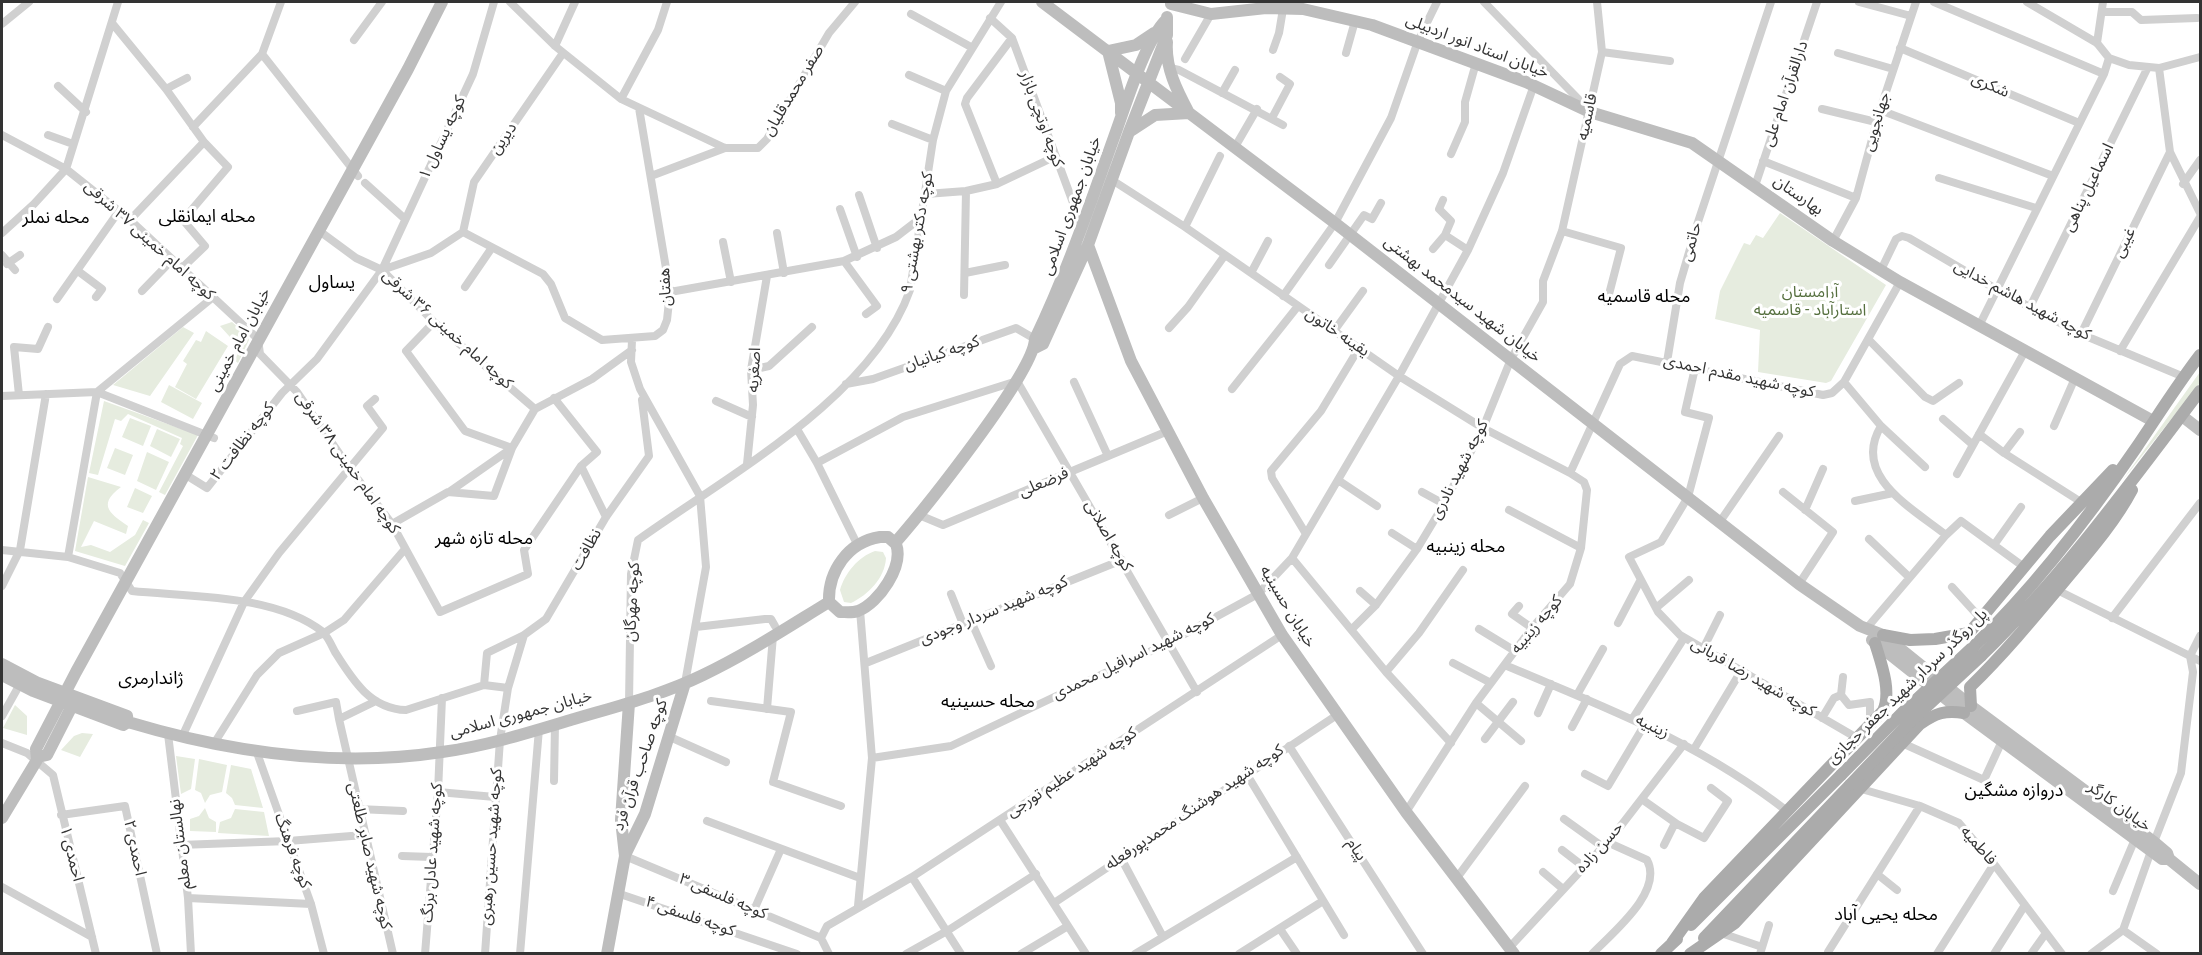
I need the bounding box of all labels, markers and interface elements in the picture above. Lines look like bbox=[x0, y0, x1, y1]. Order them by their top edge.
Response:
street label: خیابان استاد انور اردبیلی bbox=[1403, 11, 1551, 83]
street label: دارالقرآن امام علی bbox=[1759, 39, 1813, 149]
street label: صفر محمدقلیان bbox=[759, 42, 829, 140]
street label: کوچه اوتچی بازار bbox=[1015, 68, 1067, 170]
street label: شکری bbox=[1968, 70, 2012, 102]
street label: جهانجویی bbox=[1859, 90, 1895, 154]
street label: قاسمیه bbox=[1574, 92, 1602, 142]
street label: کوچه یساول ۱ bbox=[415, 93, 471, 183]
street label: دیرین bbox=[486, 119, 522, 159]
street label: خیابان جمهوری اسلامی bbox=[1038, 134, 1106, 278]
street label: اسماعیل پناهی bbox=[2059, 141, 2119, 235]
street label: کوچه دکتر بهشتی ۹ bbox=[898, 171, 938, 295]
street label: بهارستان bbox=[1769, 172, 1827, 220]
street label: کوچه امام خمینی ۳۷ شرقی bbox=[80, 177, 218, 305]
district label: محله ایمانقلی bbox=[158, 206, 256, 228]
district label: محله نملر bbox=[22, 207, 90, 229]
street label: حاتمی bbox=[1677, 220, 1707, 264]
street label: غیبی bbox=[2110, 225, 2140, 261]
street label: خیابان شهید سیدمحمد بهشتی bbox=[1380, 233, 1544, 367]
street label: کوچه شهید هاشم خدایی bbox=[1950, 257, 2094, 345]
street label: کوچه امام خمینی ۳۶ شرقی bbox=[378, 266, 516, 394]
street label: هفتان bbox=[655, 267, 677, 307]
district label: یساول bbox=[309, 272, 355, 294]
park label: آرامستان استارآباد - قاسمیه bbox=[1754, 283, 1866, 321]
street label: خیابان امام خمینی bbox=[205, 285, 275, 395]
district label: محله قاسمیه bbox=[1598, 286, 1690, 308]
street label: یقینه خاتون bbox=[1301, 305, 1373, 361]
street label: کوچه کیانیان bbox=[902, 332, 982, 376]
street label: اصغریه bbox=[744, 347, 766, 393]
street label: کوچه شهید مقدم احمدی bbox=[1662, 352, 1816, 402]
street label: کوچه امام خمینی ۳۸ شرقی bbox=[291, 388, 403, 538]
street label: کوچه نظافت ۲ bbox=[207, 399, 279, 485]
street label: کوچه شهید نادری bbox=[1427, 417, 1493, 523]
street label: فرضعلی bbox=[1016, 464, 1072, 502]
street label: کوچه اصلانی bbox=[1080, 497, 1136, 575]
street label: نظافت bbox=[567, 526, 607, 574]
district label: محله تازه شهر bbox=[435, 528, 533, 550]
district label: محله زینبیه bbox=[1427, 536, 1505, 558]
street label: کوچه مهرگان bbox=[621, 562, 645, 642]
street label: خیابان حسینیه bbox=[1255, 563, 1319, 651]
street label: کوچه شهید سردار وجودی bbox=[917, 573, 1071, 649]
street label: کوچه زینبیه bbox=[1507, 592, 1567, 658]
street label: پل روگذر سردار شهید جعفر حجازی bbox=[1824, 605, 1992, 769]
street label: کوچه شهید اسرافیل محمدی bbox=[1050, 609, 1218, 705]
street label: کوچه شهید رضا قربانی bbox=[1687, 634, 1819, 722]
district label: ژاندارمری bbox=[118, 668, 184, 690]
street label: خیابان جمهوری اسلامی bbox=[448, 687, 594, 743]
district label: محله حسینیه bbox=[941, 691, 1035, 713]
street label: کوچه صاحب قرآن فرد bbox=[610, 697, 672, 833]
street label: زینبیه bbox=[1632, 711, 1672, 743]
street label: کوچه شهید عظیم تورجی bbox=[1003, 724, 1141, 822]
street label: کوچه شهید هوشنگ محمدپورفعله bbox=[1102, 741, 1288, 875]
street label: کوچه شهید حسین رهبری bbox=[477, 768, 507, 926]
street label: خیابان کارگر bbox=[2084, 778, 2154, 836]
district label: دروازه مشگین bbox=[1965, 780, 2063, 802]
street label: کوچه شهید صابر طلعتی bbox=[343, 781, 395, 931]
street label: کوچه شهید عادل برنگ bbox=[419, 783, 447, 923]
street label: نهالستان معلم bbox=[166, 798, 196, 890]
street label: کوچه فرهنگ bbox=[270, 811, 314, 891]
street label: احمدی ۲ bbox=[119, 818, 149, 878]
street label: حسن زاده bbox=[1572, 819, 1628, 877]
street label: فاطمیه bbox=[1956, 822, 2000, 870]
street label: احمدی ۱ bbox=[55, 824, 87, 884]
street label: پیام bbox=[1342, 835, 1370, 865]
street label: کوچه فلسفی ۳ bbox=[676, 870, 770, 924]
street label: کوچه فلسفی ۴ bbox=[643, 893, 737, 941]
district label: محله یحیی آباد bbox=[1834, 904, 1938, 926]

